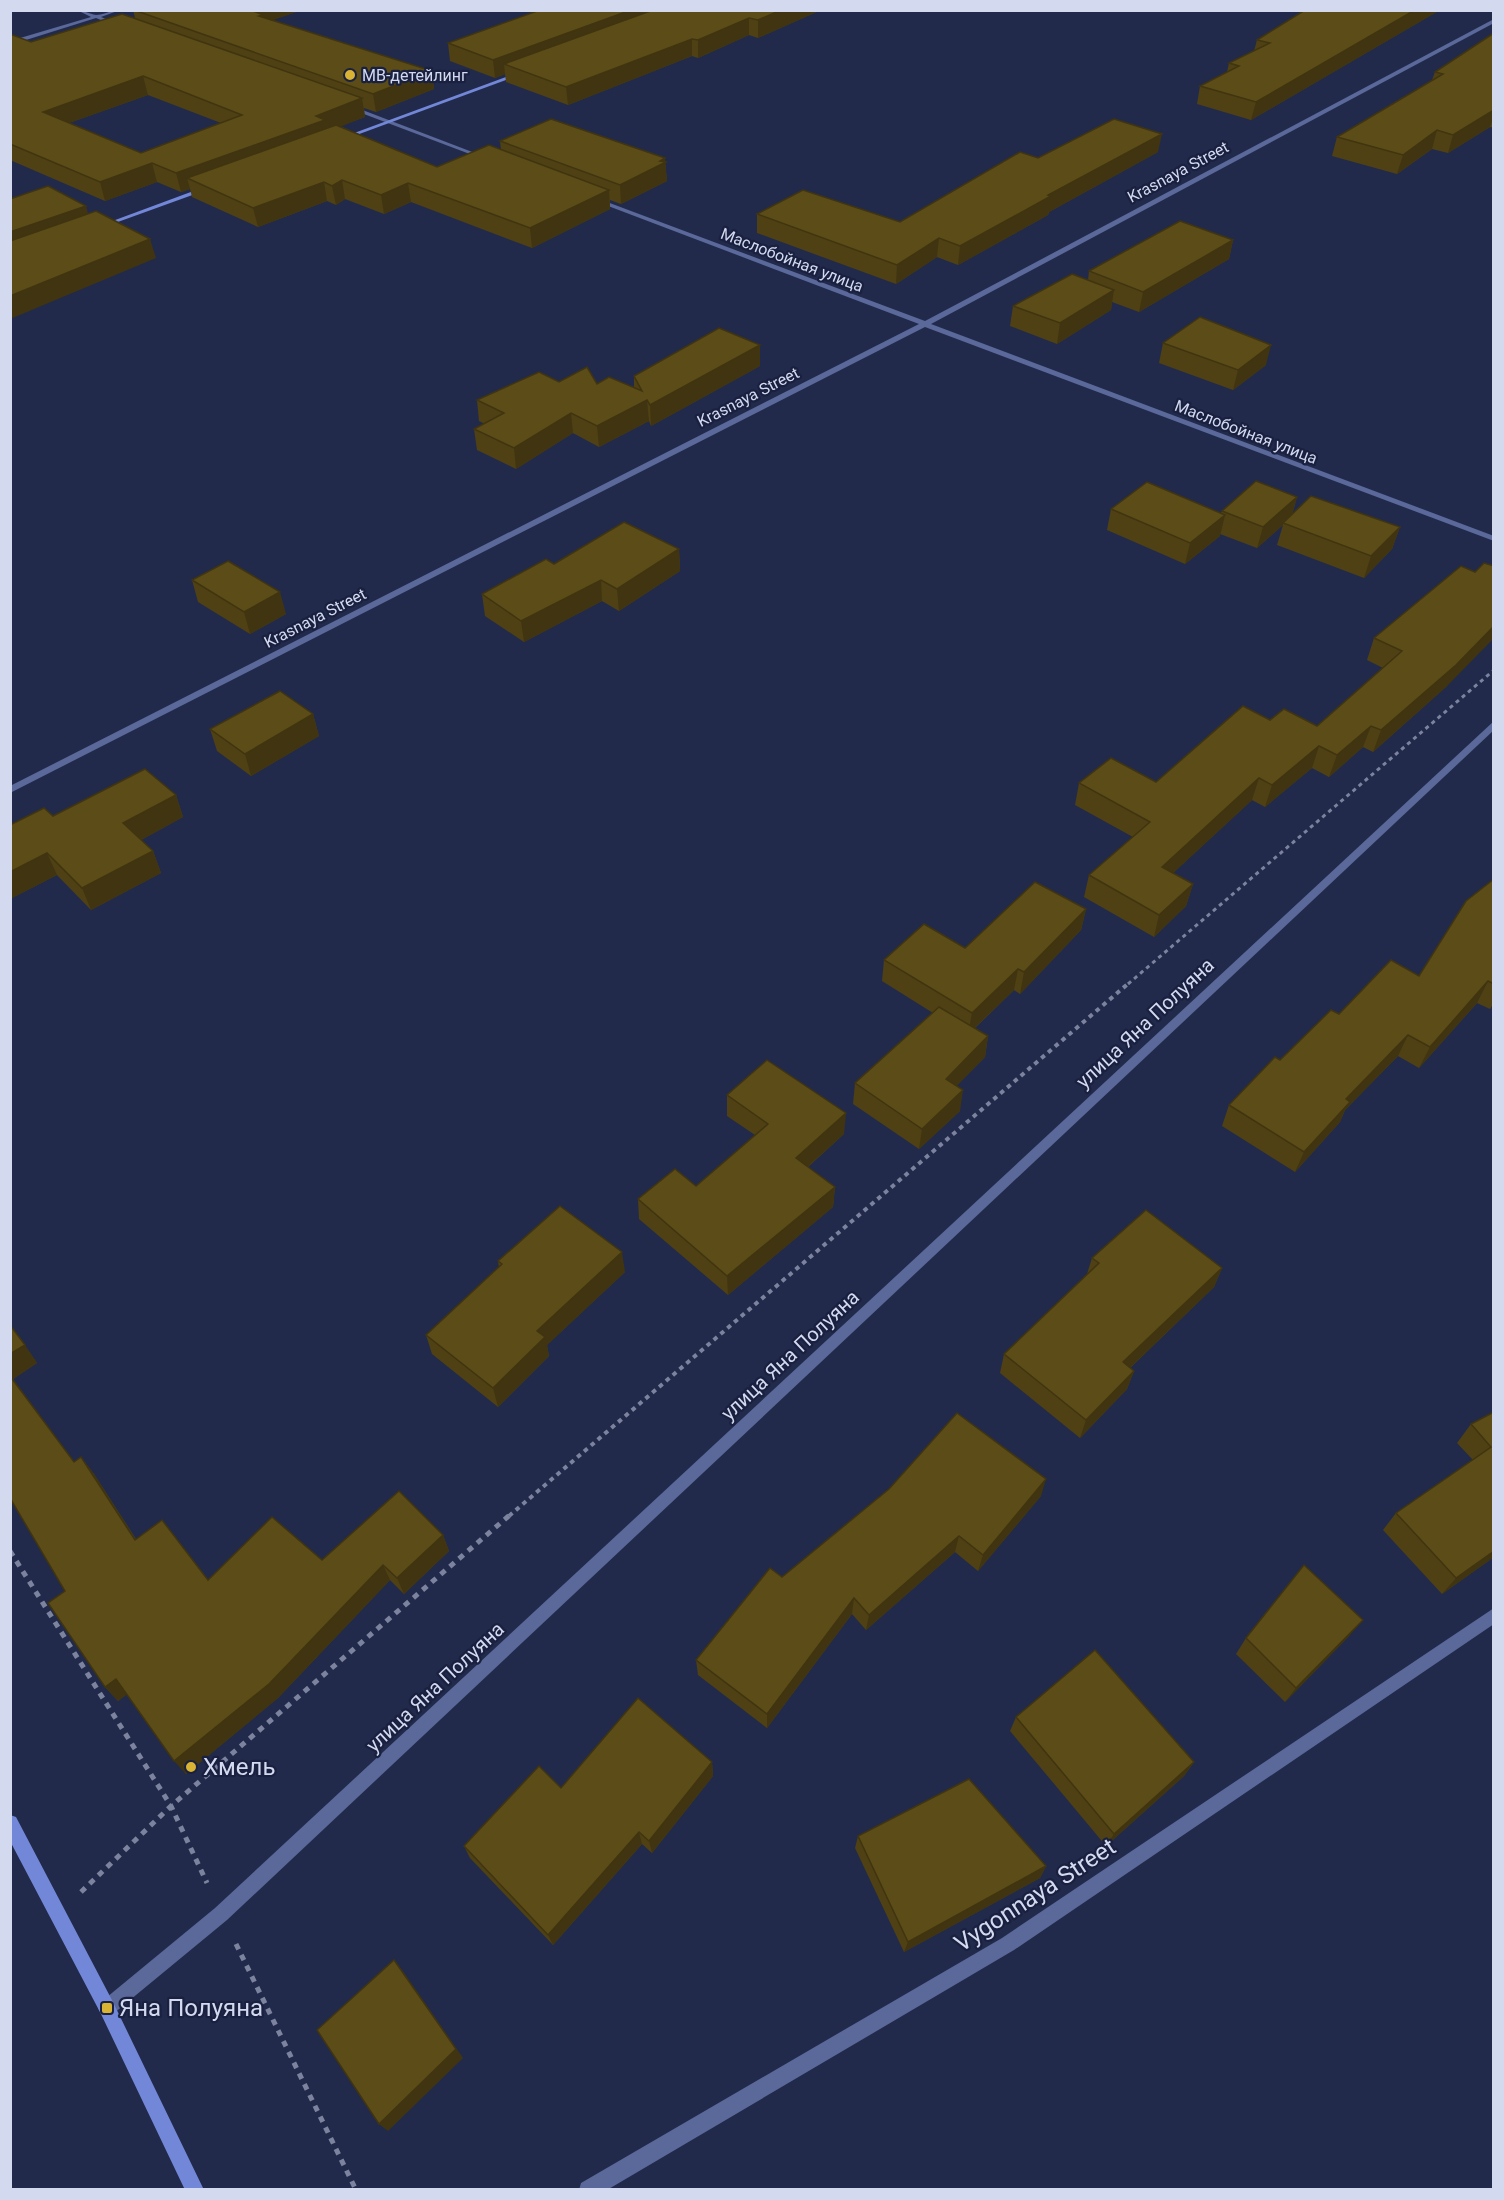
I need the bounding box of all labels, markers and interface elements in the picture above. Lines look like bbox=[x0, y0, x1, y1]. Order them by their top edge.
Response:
place label: MB-детейлинг bbox=[362, 66, 468, 85]
marker: MB-детейлинг bbox=[343, 68, 357, 82]
street label: Krasnaya Street bbox=[1124, 137, 1232, 207]
street label: Маслобойная улица bbox=[718, 224, 866, 296]
street label: Krasnaya Street bbox=[694, 363, 802, 431]
street label: Маслобойная улица bbox=[1172, 396, 1320, 468]
street label: Krasnaya Street bbox=[261, 584, 369, 652]
street label: улица Яна Полуяна bbox=[1071, 953, 1219, 1093]
street label: улица Яна Полуяна bbox=[716, 1285, 864, 1425]
street label: улица Яна Полуяна bbox=[361, 1617, 509, 1757]
place label: Хмель bbox=[203, 1753, 275, 1781]
marker: Хмель bbox=[184, 1760, 198, 1774]
street label: Vygonnaya Street bbox=[949, 1832, 1121, 1958]
place label: Яна Полуяна bbox=[119, 1994, 263, 2022]
marker: Яна Полуяна bbox=[100, 2001, 114, 2015]

